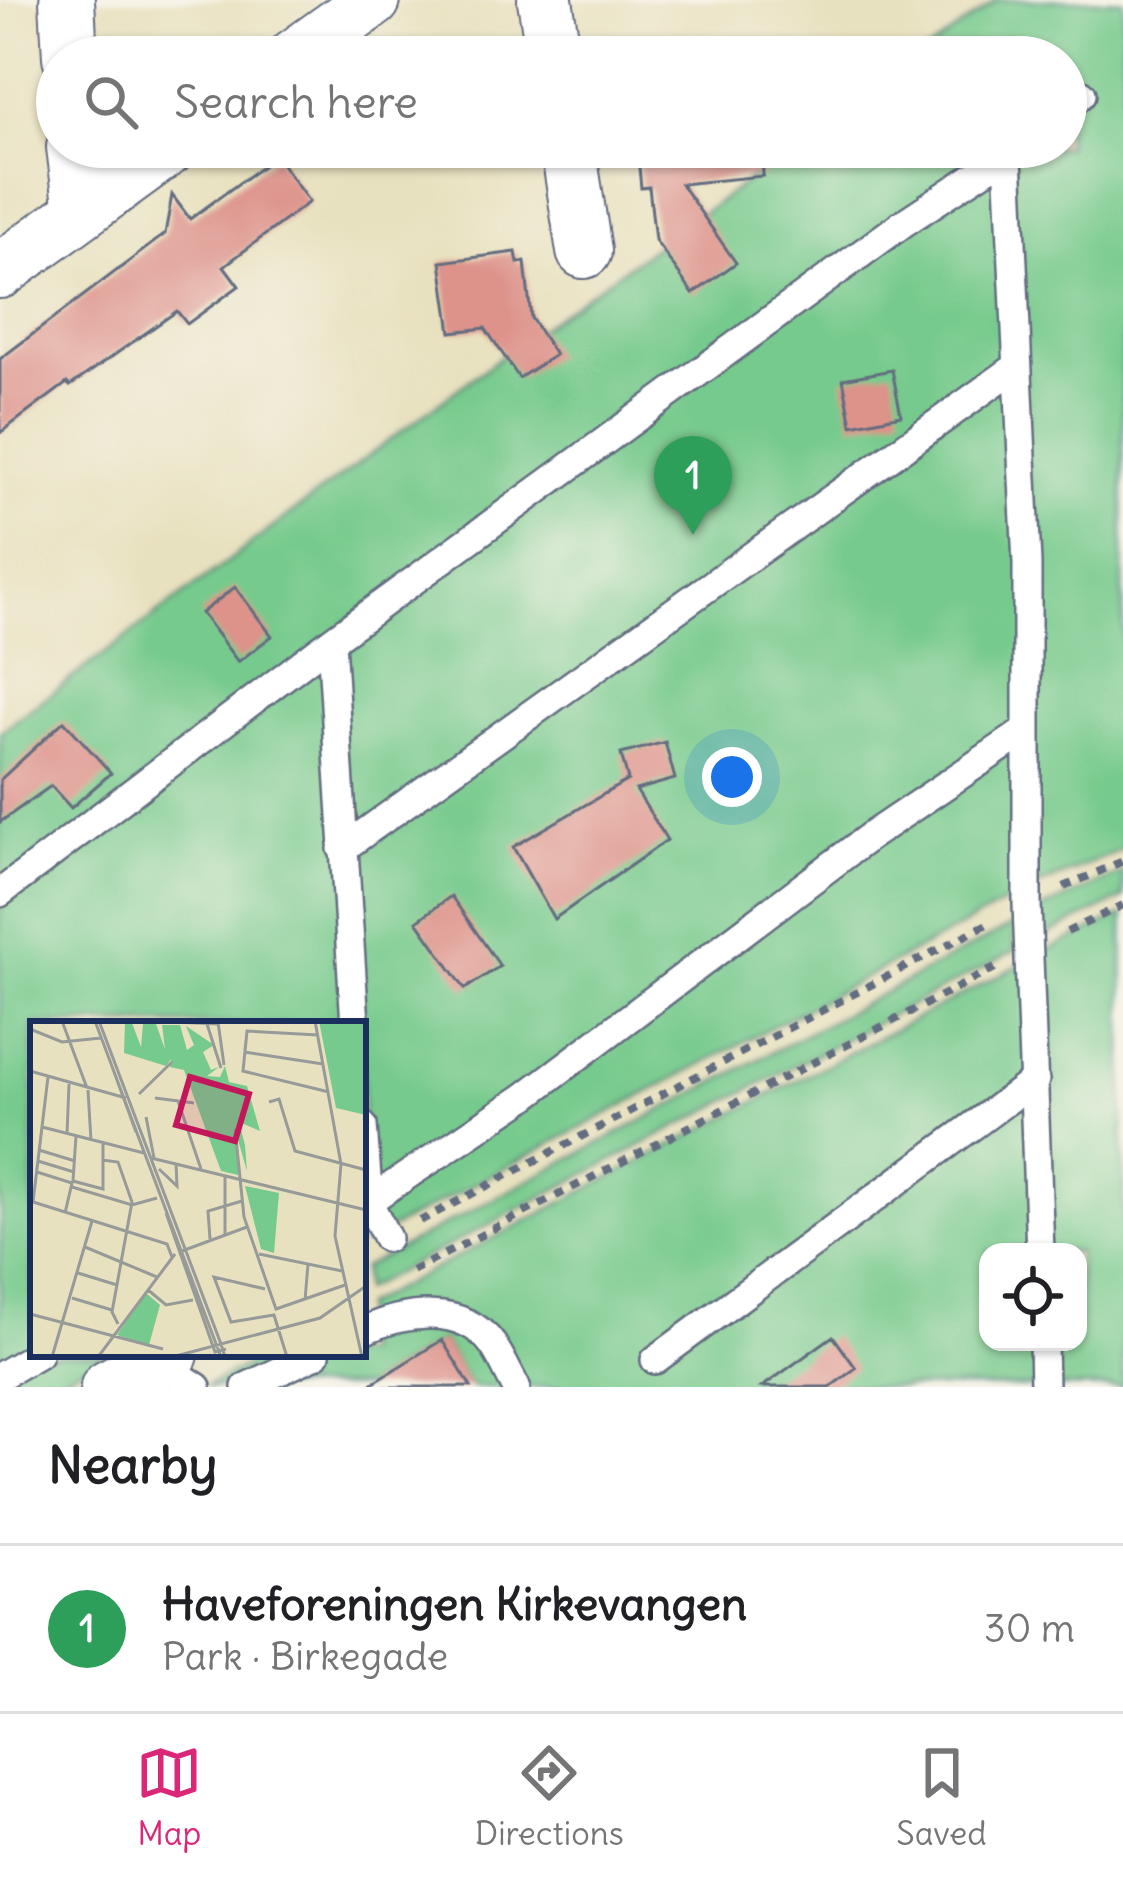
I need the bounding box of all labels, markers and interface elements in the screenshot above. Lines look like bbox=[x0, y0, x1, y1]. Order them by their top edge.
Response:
search box bbox=[36, 36, 1087, 168]
icon: search bbox=[78, 69, 144, 135]
text: Search here bbox=[174, 74, 418, 130]
pin: 1 bbox=[654, 436, 732, 535]
your location bbox=[702, 747, 762, 807]
inset map bbox=[30, 1021, 366, 1357]
map controls bbox=[979, 1243, 1087, 1351]
button: locate bbox=[979, 1243, 1087, 1351]
text: Nearby bbox=[48, 1433, 217, 1497]
text: Haveforeningen Kirkevangen bbox=[162, 1576, 747, 1632]
text: 1 bbox=[79, 1604, 95, 1653]
text: 30 m bbox=[984, 1604, 1075, 1653]
text: Park · Birkegade bbox=[162, 1632, 448, 1681]
tab: Map bbox=[136, 1740, 202, 1854]
tab: Directions bbox=[475, 1740, 624, 1854]
tab: Saved bbox=[896, 1740, 987, 1854]

